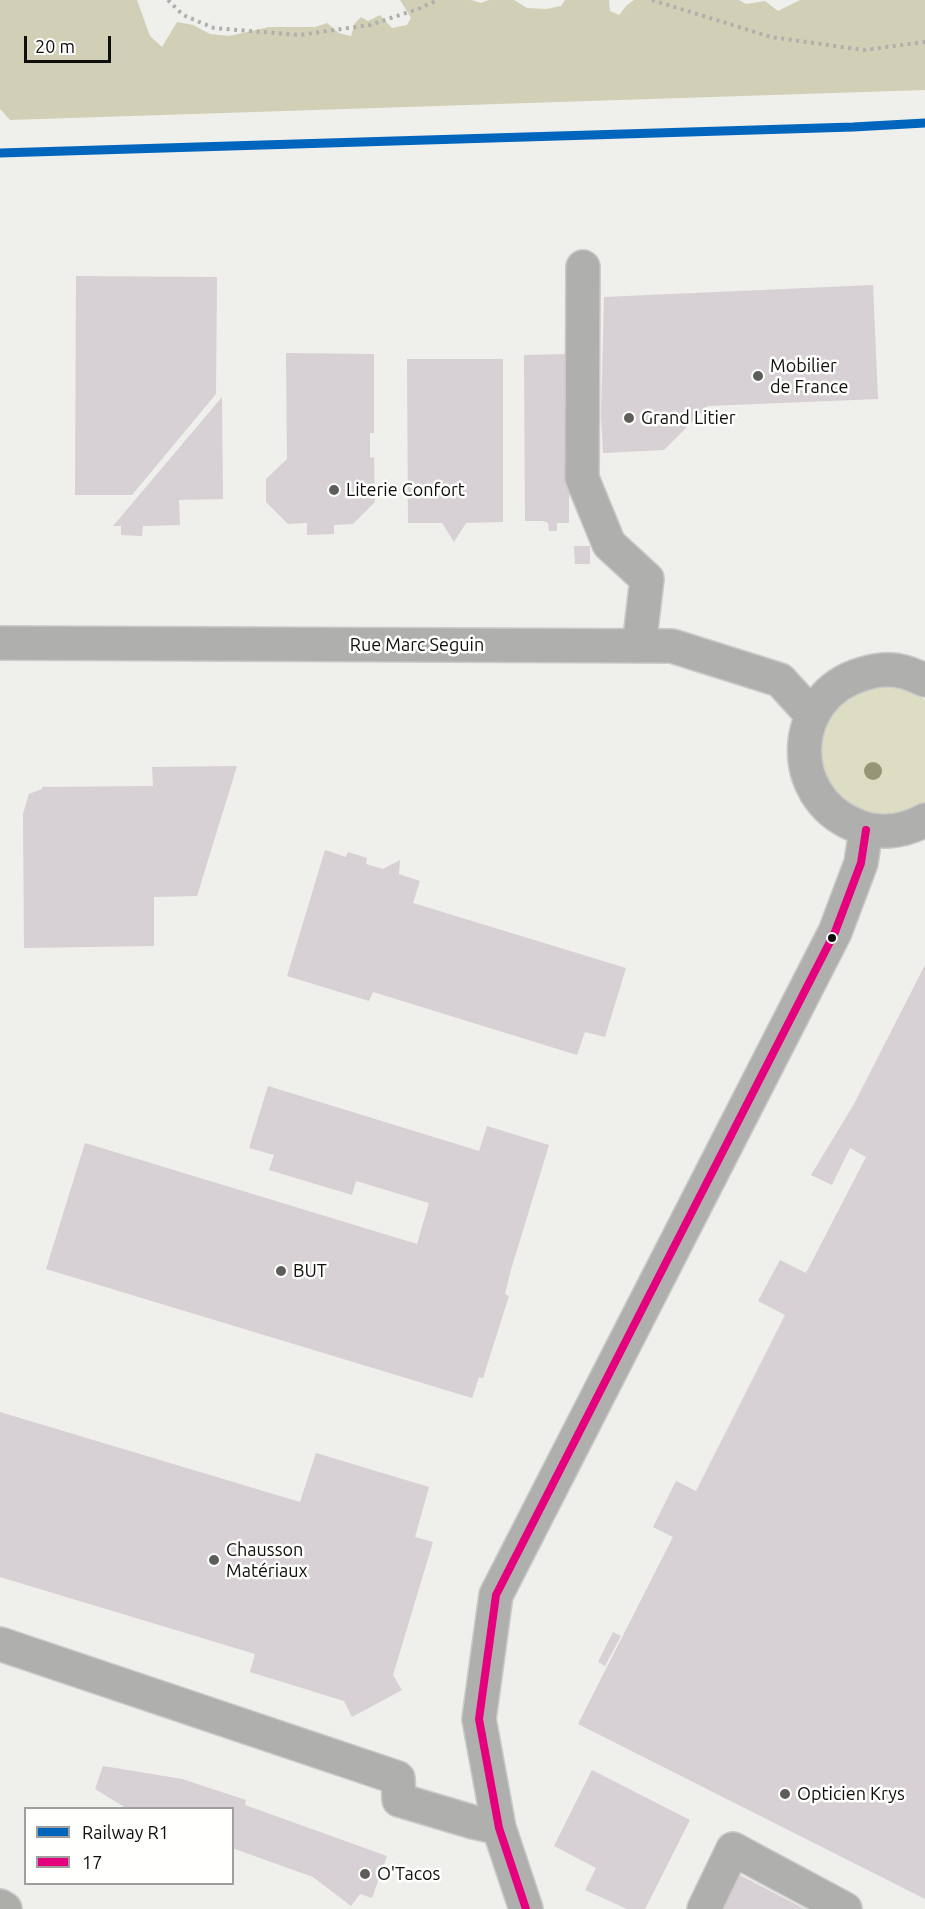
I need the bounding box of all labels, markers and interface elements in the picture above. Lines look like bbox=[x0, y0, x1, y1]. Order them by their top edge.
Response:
scale bar bbox=[27, 24, 114, 62]
text: 20 m bbox=[35, 36, 75, 56]
place label: Mobilier de France bbox=[770, 355, 848, 398]
marker: Mobilier de France bbox=[751, 369, 765, 383]
place label: Grand Litier bbox=[641, 407, 736, 429]
marker: Grand Litier bbox=[622, 411, 636, 425]
place label: Literie Confort bbox=[346, 479, 465, 501]
marker: Literie Confort bbox=[327, 483, 341, 497]
street label: Rue Marc Seguin bbox=[350, 634, 484, 656]
unlabelled marker bbox=[826, 932, 838, 944]
place label: BUT bbox=[293, 1260, 327, 1282]
marker: BUT bbox=[274, 1264, 288, 1278]
place label: Chausson Matériaux bbox=[226, 1539, 308, 1582]
marker: Chausson Matériaux bbox=[207, 1553, 221, 1567]
place label: Opticien Krys bbox=[797, 1783, 905, 1805]
marker: Opticien Krys bbox=[778, 1787, 792, 1801]
legend bbox=[24, 1807, 234, 1885]
text: Railway R1 bbox=[82, 1822, 169, 1842]
text: 17 bbox=[82, 1852, 102, 1872]
place label: O'Tacos bbox=[377, 1863, 440, 1885]
marker: O'Tacos bbox=[358, 1867, 372, 1881]

